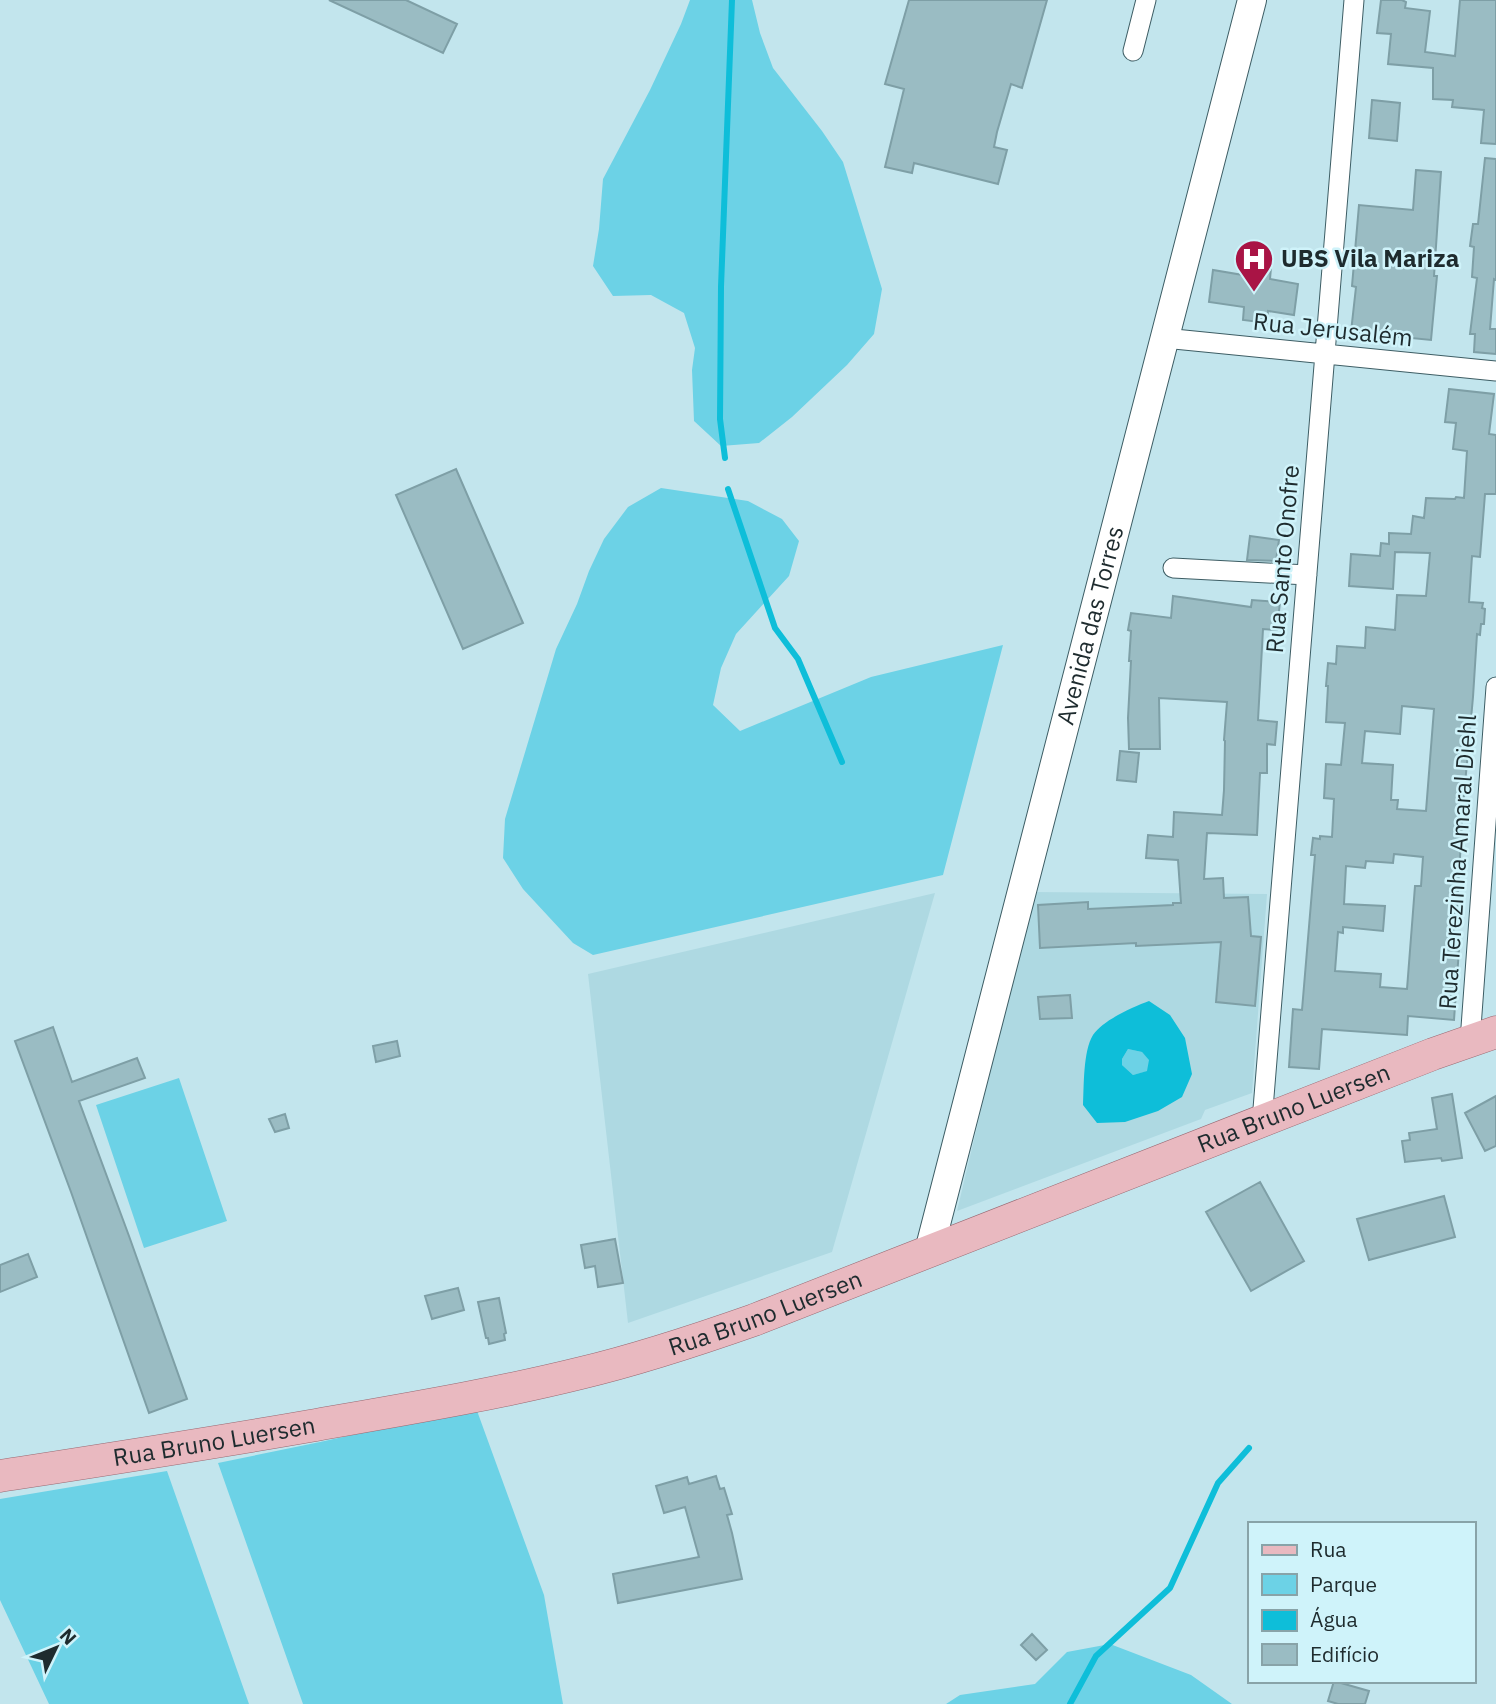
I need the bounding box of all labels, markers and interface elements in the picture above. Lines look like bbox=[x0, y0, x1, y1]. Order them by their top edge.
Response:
hospital icon: UBS Vila Mariza bbox=[1233, 238, 1275, 293]
place label: UBS Vila Mariza bbox=[1281, 242, 1459, 274]
street label: Rua Jerusalém bbox=[1252, 305, 1415, 353]
street label: Rua Santo Onofre bbox=[1258, 463, 1306, 654]
street label: Avenida das Torres bbox=[1049, 523, 1131, 728]
street label: Rua Terezinha Amaral Diehl bbox=[1431, 713, 1483, 1011]
street label: Rua Bruno Luersen bbox=[1192, 1055, 1394, 1160]
street label: Rua Bruno Luersen bbox=[664, 1262, 867, 1363]
street label: Rua Bruno Luersen bbox=[111, 1408, 318, 1473]
legend bbox=[1248, 1522, 1475, 1683]
text: Rua bbox=[1310, 1535, 1347, 1563]
text: Parque bbox=[1310, 1570, 1377, 1598]
text: Água bbox=[1310, 1605, 1358, 1633]
north arrow bbox=[21, 1613, 91, 1683]
text: N bbox=[55, 1623, 82, 1650]
text: Edifício bbox=[1310, 1640, 1379, 1668]

